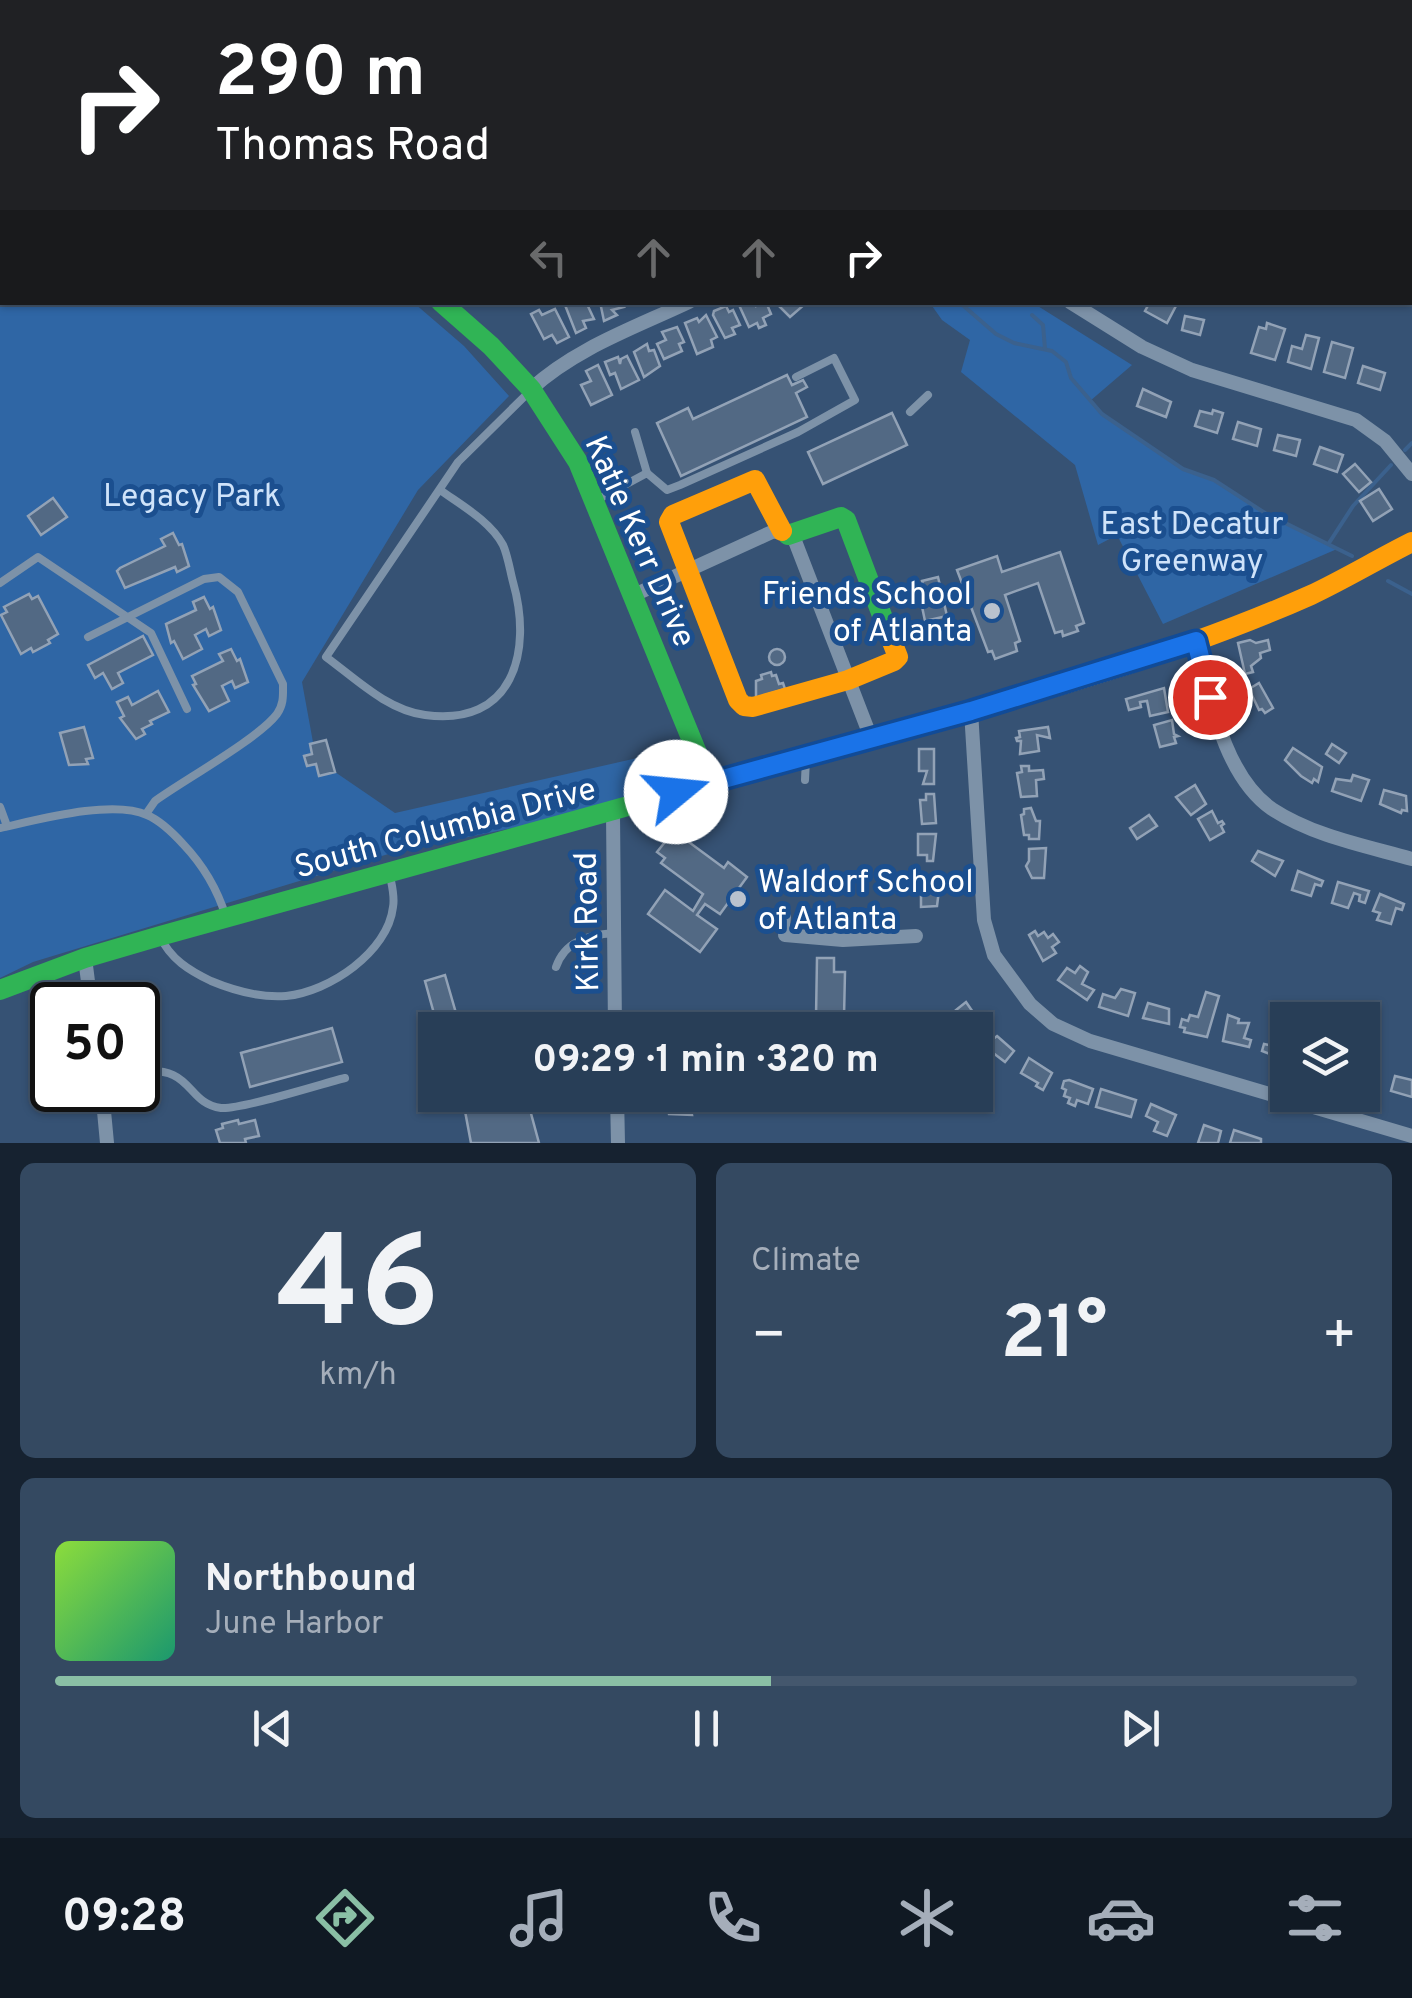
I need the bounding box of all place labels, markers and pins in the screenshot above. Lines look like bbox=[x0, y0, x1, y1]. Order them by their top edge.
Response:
place label: Friends School of Atlanta bbox=[762, 576, 972, 653]
marker: Friends School of Atlanta bbox=[981, 600, 1003, 622]
pin bbox=[1168, 655, 1253, 740]
place label: Waldorf School of Atlanta bbox=[758, 864, 974, 941]
marker: Waldorf School of Atlanta bbox=[727, 888, 749, 910]

